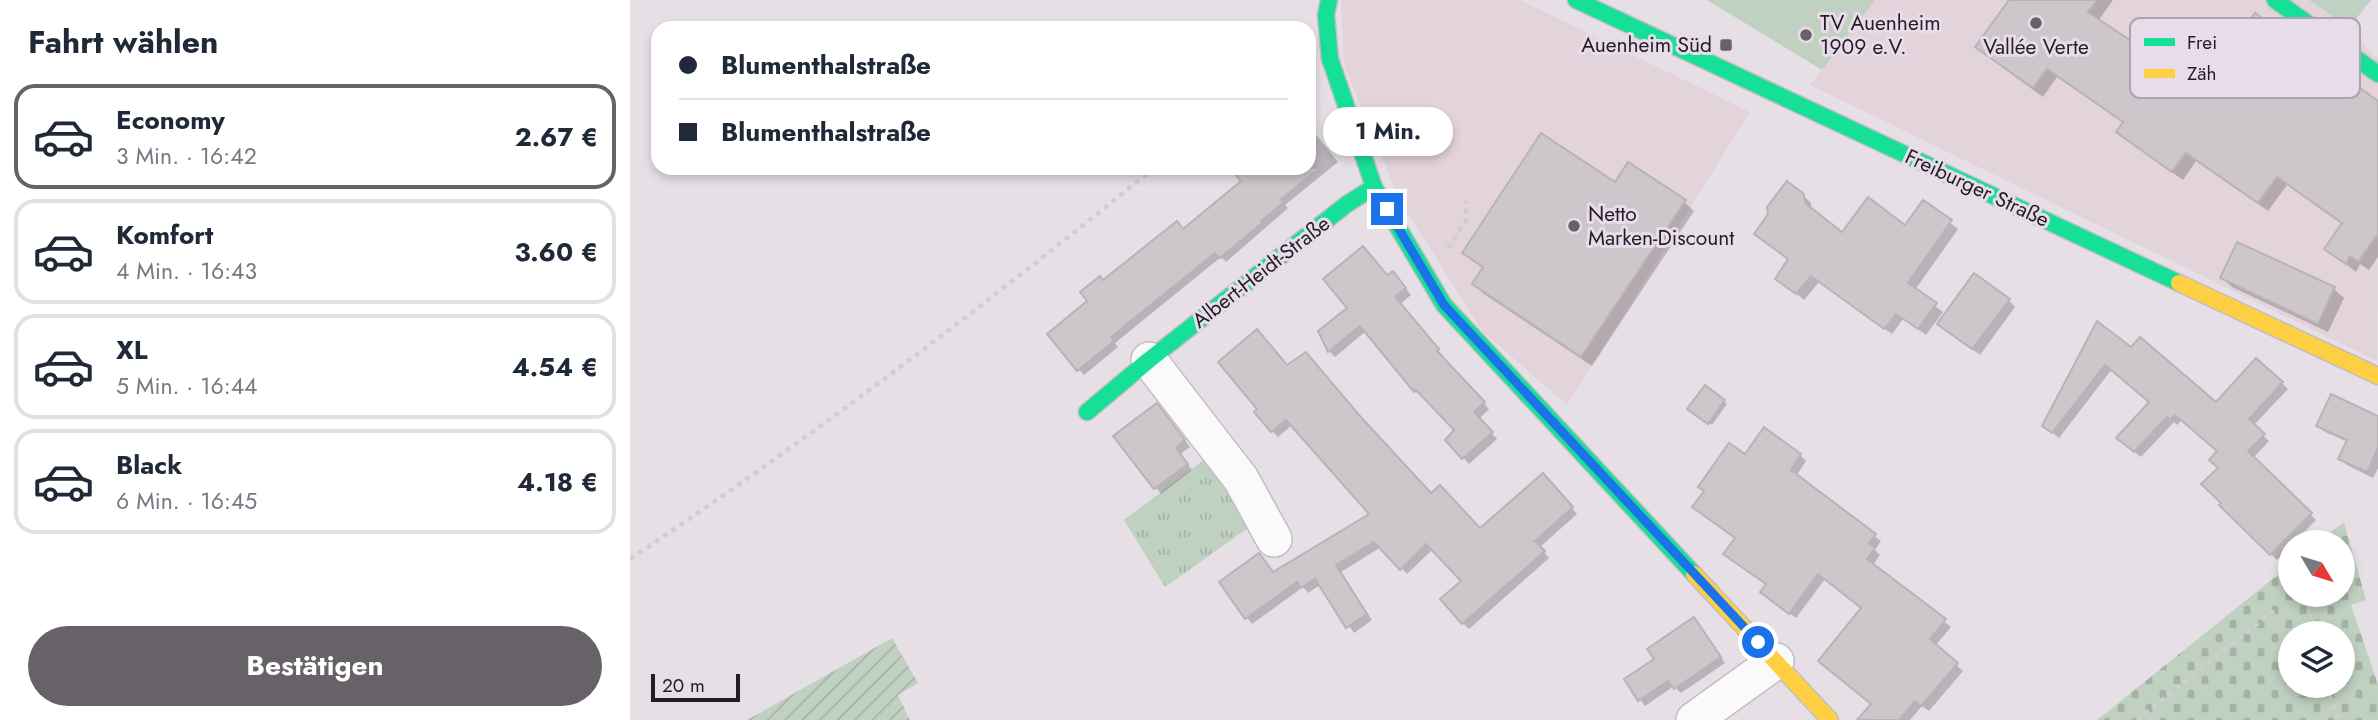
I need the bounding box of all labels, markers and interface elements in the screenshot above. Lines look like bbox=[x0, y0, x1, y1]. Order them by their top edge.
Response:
place label: TV Auenheim 1909 e.V. bbox=[1820, 8, 1941, 62]
marker: Vallée Verte bbox=[2028, 15, 2044, 31]
legend bbox=[2130, 18, 2360, 98]
text: Fahrt wählen bbox=[28, 19, 218, 65]
marker: TV Auenheim 1909 e.V. bbox=[1798, 27, 1814, 43]
text: Frei bbox=[2187, 29, 2217, 56]
place label: Auenheim Süd bbox=[1581, 30, 1712, 60]
place label: Vallée Verte bbox=[1983, 32, 2089, 62]
marker: Auenheim Süd bbox=[1718, 37, 1734, 53]
text: Blumenthalstraße bbox=[721, 46, 931, 84]
text: Zäh bbox=[2187, 60, 2217, 87]
text: Economy bbox=[116, 101, 225, 139]
icon: car bbox=[32, 105, 95, 168]
callout: 1 Min. bbox=[1322, 108, 1452, 156]
text: Blumenthalstraße bbox=[721, 113, 931, 151]
text: 1 Min. bbox=[1355, 114, 1421, 148]
text: 2.67 € bbox=[515, 118, 598, 156]
text: 3 Min. · 16:42 bbox=[116, 139, 257, 173]
street label: Freiburger Straße bbox=[1900, 141, 2054, 235]
route end bbox=[1371, 193, 1403, 225]
place label: Netto Marken-Discount bbox=[1588, 199, 1734, 253]
street label: Albert-Heidt-Straße bbox=[1186, 209, 1336, 335]
text: Komfort bbox=[116, 216, 213, 254]
marker: Netto Marken-Discount bbox=[1566, 218, 1582, 234]
icon: car bbox=[32, 220, 95, 283]
text: 3.60 € bbox=[514, 233, 598, 271]
text: 4 Min. · 16:43 bbox=[116, 254, 257, 288]
text: XL bbox=[116, 331, 148, 369]
icon: car bbox=[32, 335, 95, 398]
text: 4.54 € bbox=[512, 348, 598, 386]
text: 5 Min. · 16:44 bbox=[116, 369, 257, 403]
text: Black bbox=[116, 446, 182, 484]
icon: car bbox=[32, 450, 95, 513]
text: 4.18 € bbox=[517, 463, 598, 501]
text: 6 Min. · 16:45 bbox=[116, 484, 257, 518]
north arrow bbox=[2278, 530, 2356, 607]
map controls bbox=[2278, 530, 2355, 698]
button: layers bbox=[2278, 621, 2355, 698]
button: Bestätigen bbox=[28, 626, 602, 706]
route start bbox=[1742, 626, 1774, 658]
scale bar bbox=[651, 671, 740, 703]
text: 20 m bbox=[662, 672, 705, 699]

